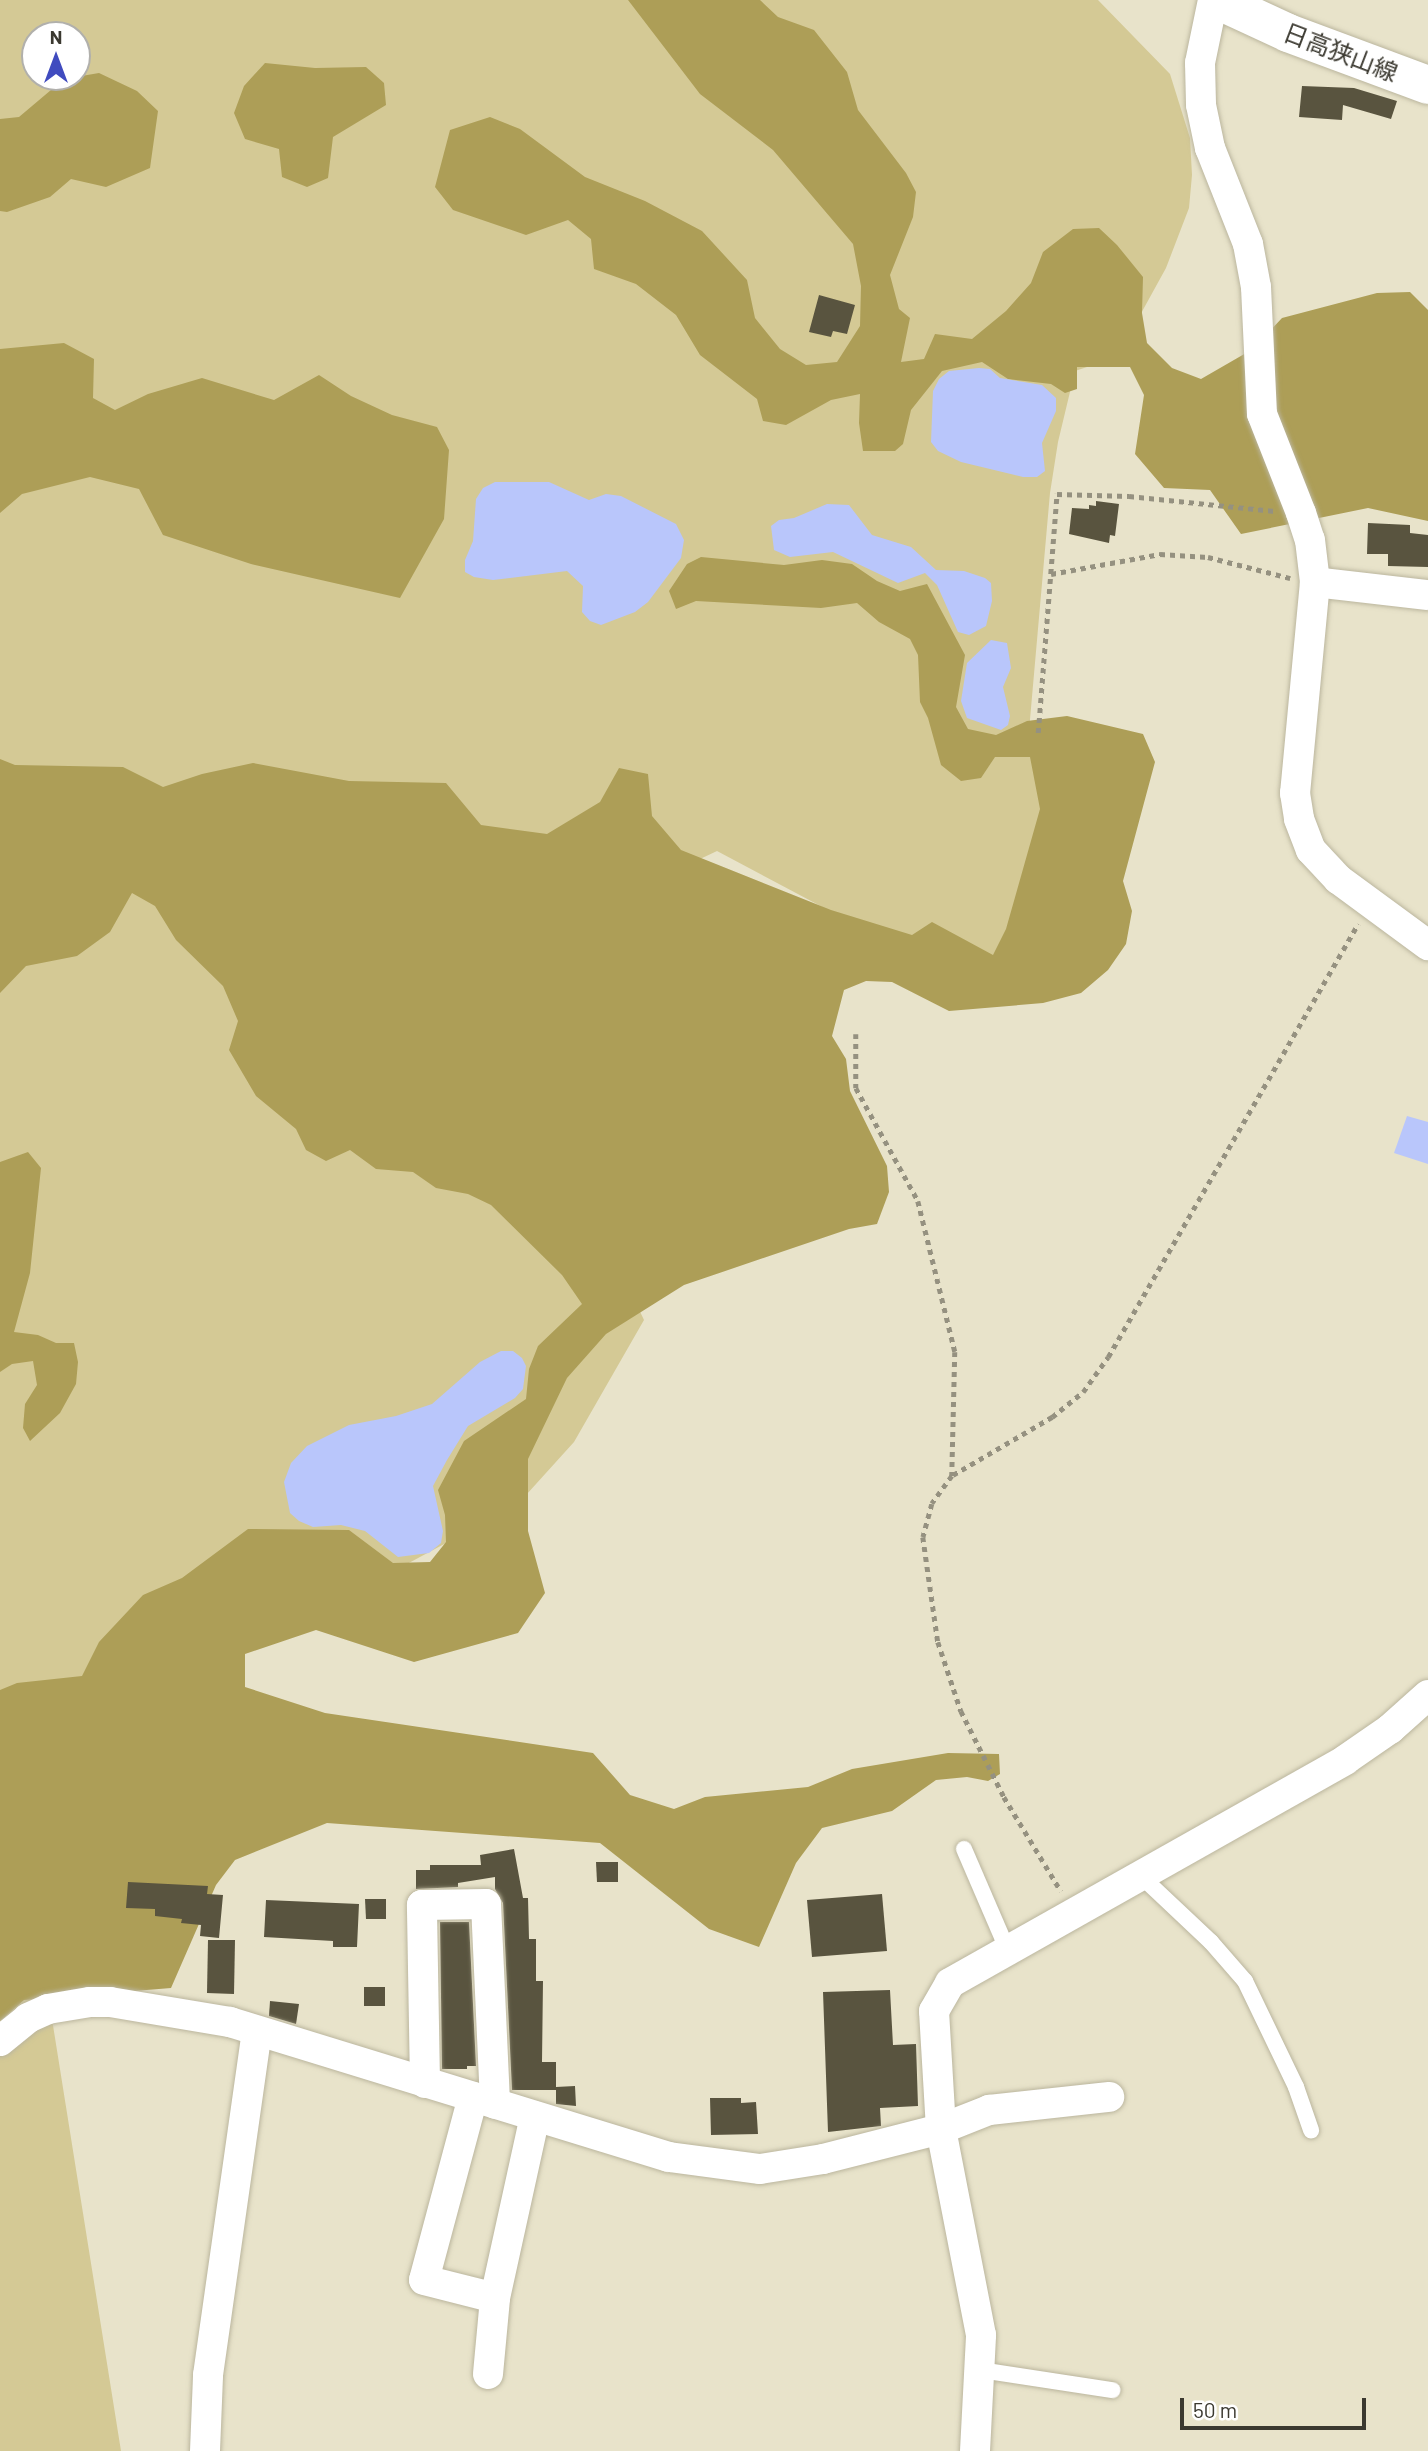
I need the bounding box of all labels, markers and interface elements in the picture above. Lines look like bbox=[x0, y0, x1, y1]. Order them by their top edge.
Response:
street label: 日高狭山線 bbox=[1280, 17, 1402, 87]
north arrow bbox=[21, 21, 91, 91]
text: N bbox=[50, 25, 62, 48]
scale bar bbox=[1183, 2384, 1368, 2428]
text: 50 m bbox=[1193, 2397, 1237, 2422]

